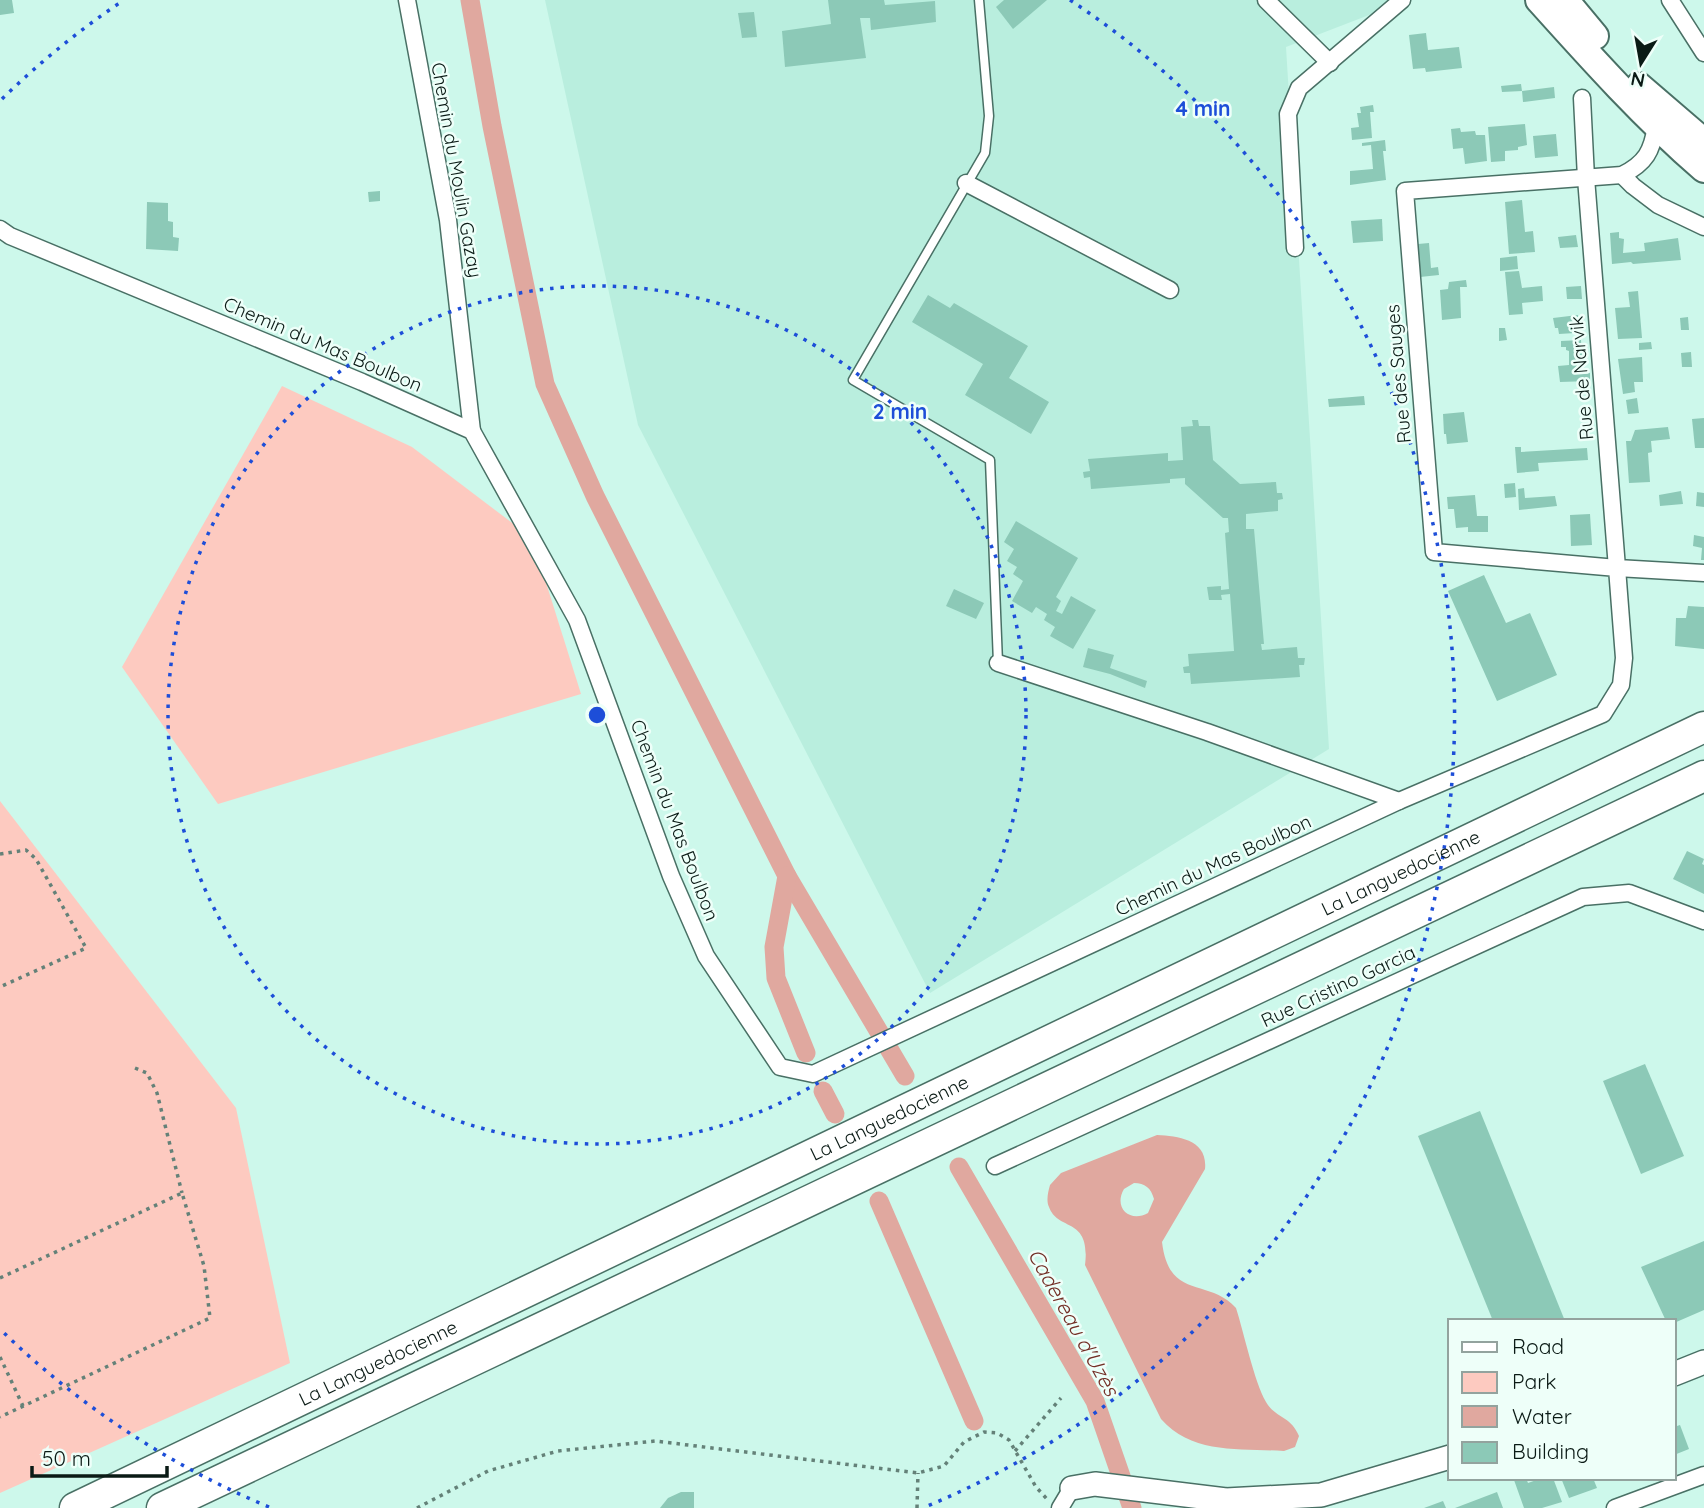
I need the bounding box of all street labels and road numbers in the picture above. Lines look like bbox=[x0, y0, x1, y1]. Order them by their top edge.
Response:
street label: Chemin du Moulin Gazay bbox=[426, 60, 488, 280]
street label: Chemin du Mas Boulbon bbox=[220, 291, 426, 397]
street label: Rue des Sauges bbox=[1380, 303, 1416, 444]
street label: Rue de Narvik bbox=[1564, 315, 1598, 441]
street label: Chemin du Mas Boulbon bbox=[626, 716, 724, 924]
street label: Chemin du Mas Boulbon bbox=[1111, 809, 1315, 921]
street label: La Languedocienne bbox=[1317, 824, 1484, 921]
street label: Rue Cristino Garcia bbox=[1257, 940, 1419, 1032]
street label: La Languedocienne bbox=[806, 1069, 972, 1166]
street label: La Languedocienne bbox=[295, 1315, 461, 1411]

